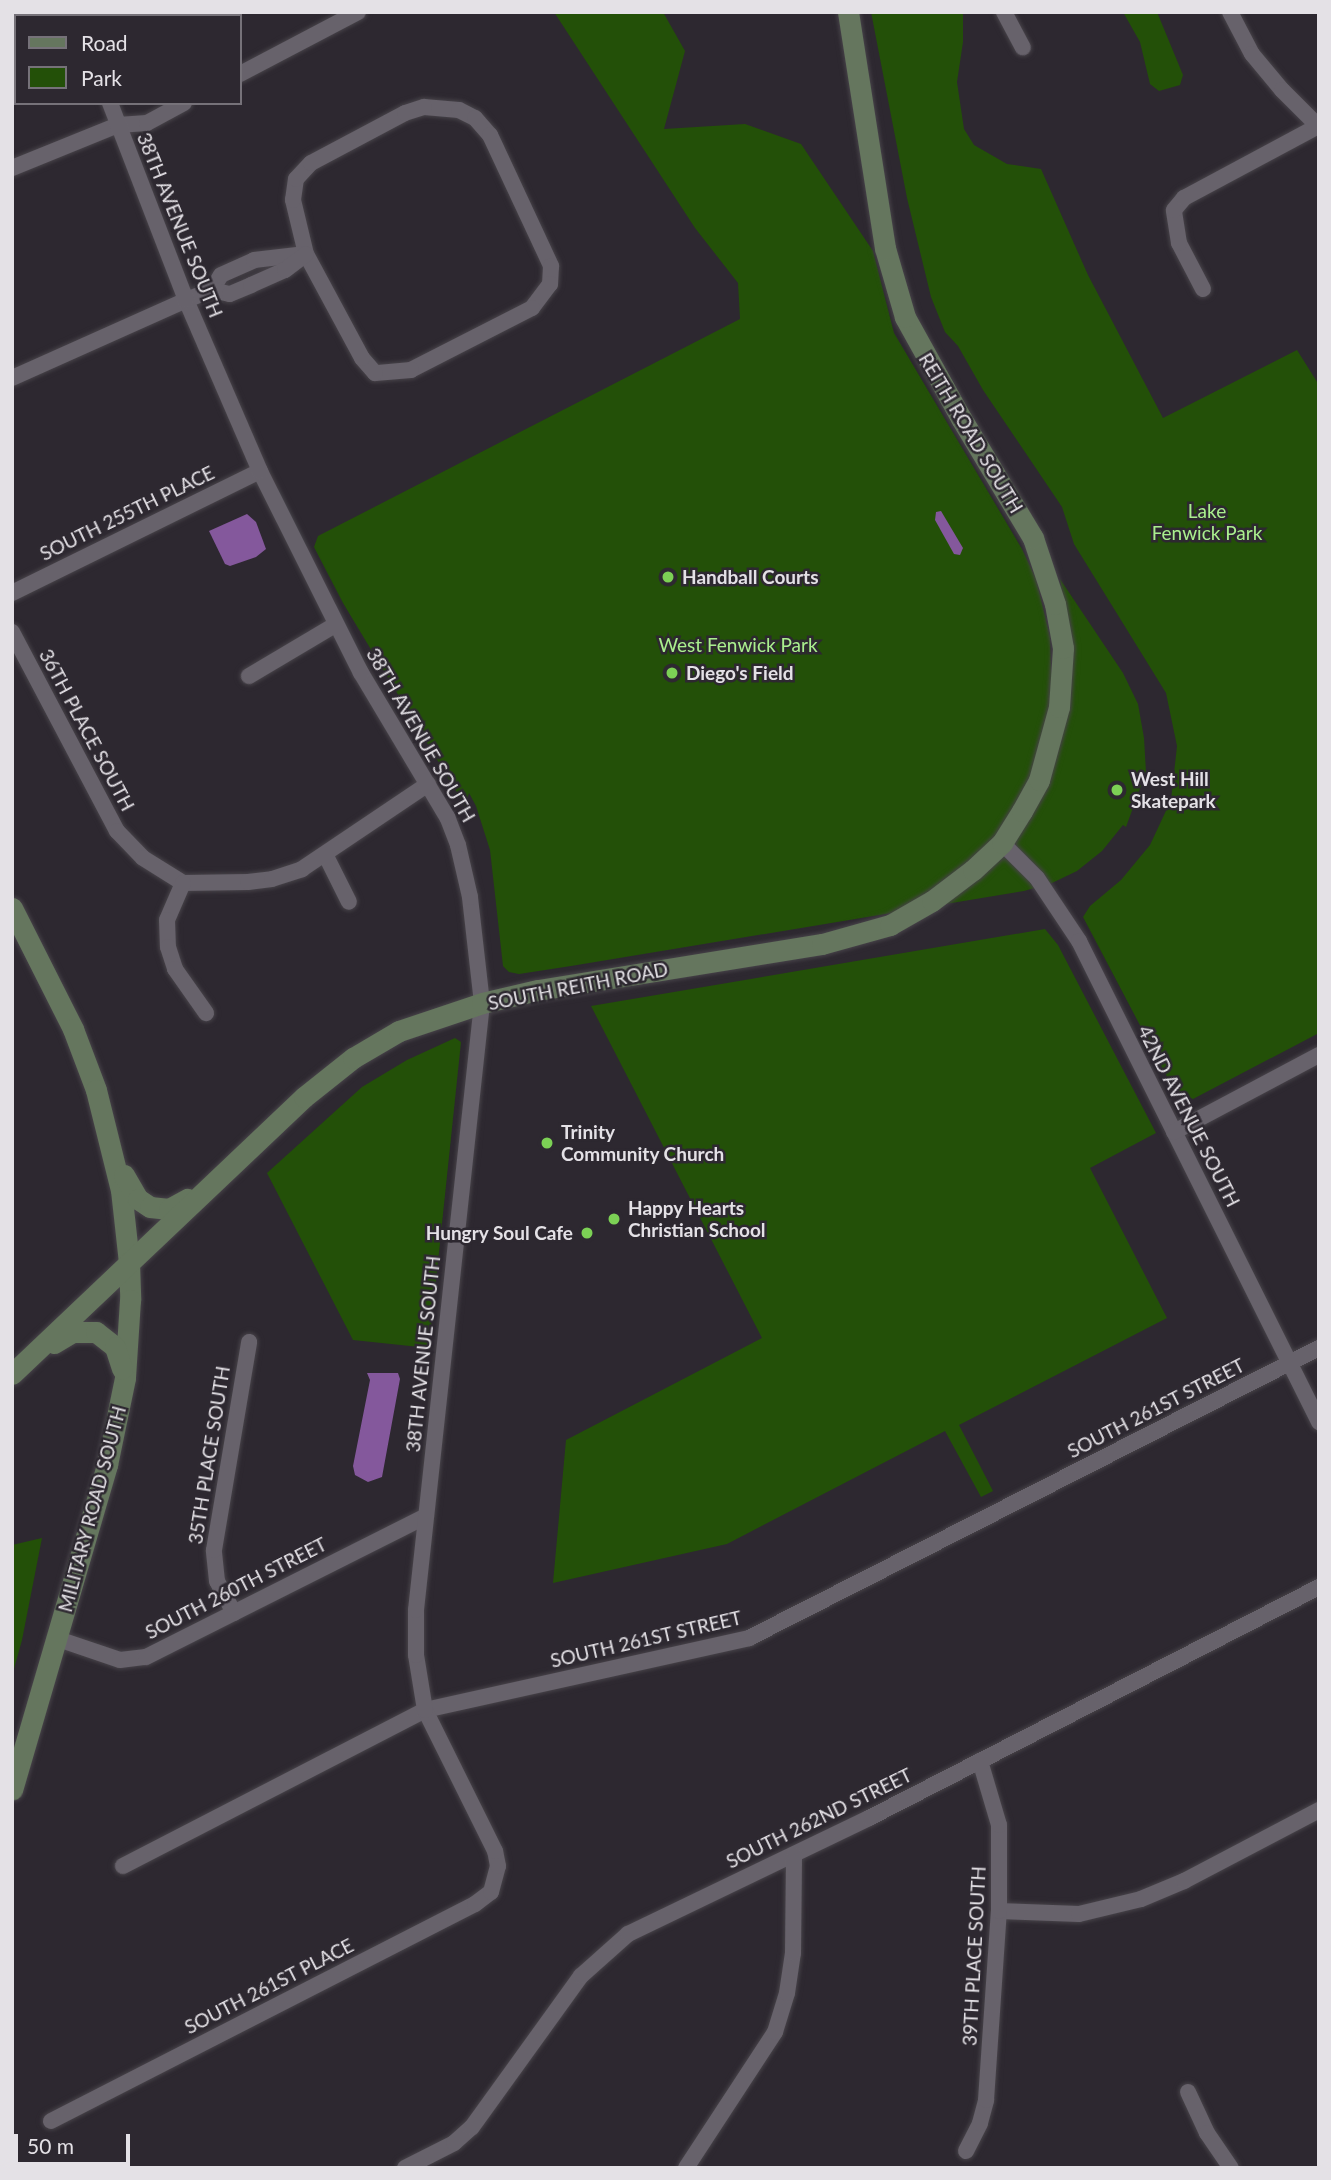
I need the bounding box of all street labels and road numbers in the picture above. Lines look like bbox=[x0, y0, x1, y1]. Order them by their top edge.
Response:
street label: 38TH AVENUE SOUTH bbox=[132, 129, 228, 321]
street label: REITH ROAD SOUTH bbox=[914, 349, 1028, 517]
street label: SOUTH 255TH PLACE bbox=[36, 461, 218, 565]
street label: 38TH AVENUE SOUTH bbox=[362, 644, 480, 826]
street label: 36TH PLACE SOUTH bbox=[35, 645, 139, 815]
street label: SOUTH REITH ROAD bbox=[486, 957, 670, 1015]
street label: 42ND AVENUE SOUTH bbox=[1133, 1021, 1245, 1211]
street label: 38TH AVENUE SOUTH bbox=[401, 1254, 445, 1454]
street label: SOUTH 261ST STREET bbox=[1063, 1353, 1249, 1463]
street label: 35TH PLACE SOUTH bbox=[184, 1364, 234, 1546]
street label: MILITARY ROAD SOUTH bbox=[53, 1403, 131, 1615]
street label: SOUTH 260TH STREET bbox=[142, 1532, 330, 1644]
street label: SOUTH 261ST STREET bbox=[548, 1606, 744, 1672]
street label: SOUTH 262ND STREET bbox=[723, 1763, 915, 1873]
street label: 39TH PLACE SOUTH bbox=[958, 1866, 990, 2046]
street label: SOUTH 261ST PLACE bbox=[181, 1933, 357, 2039]

